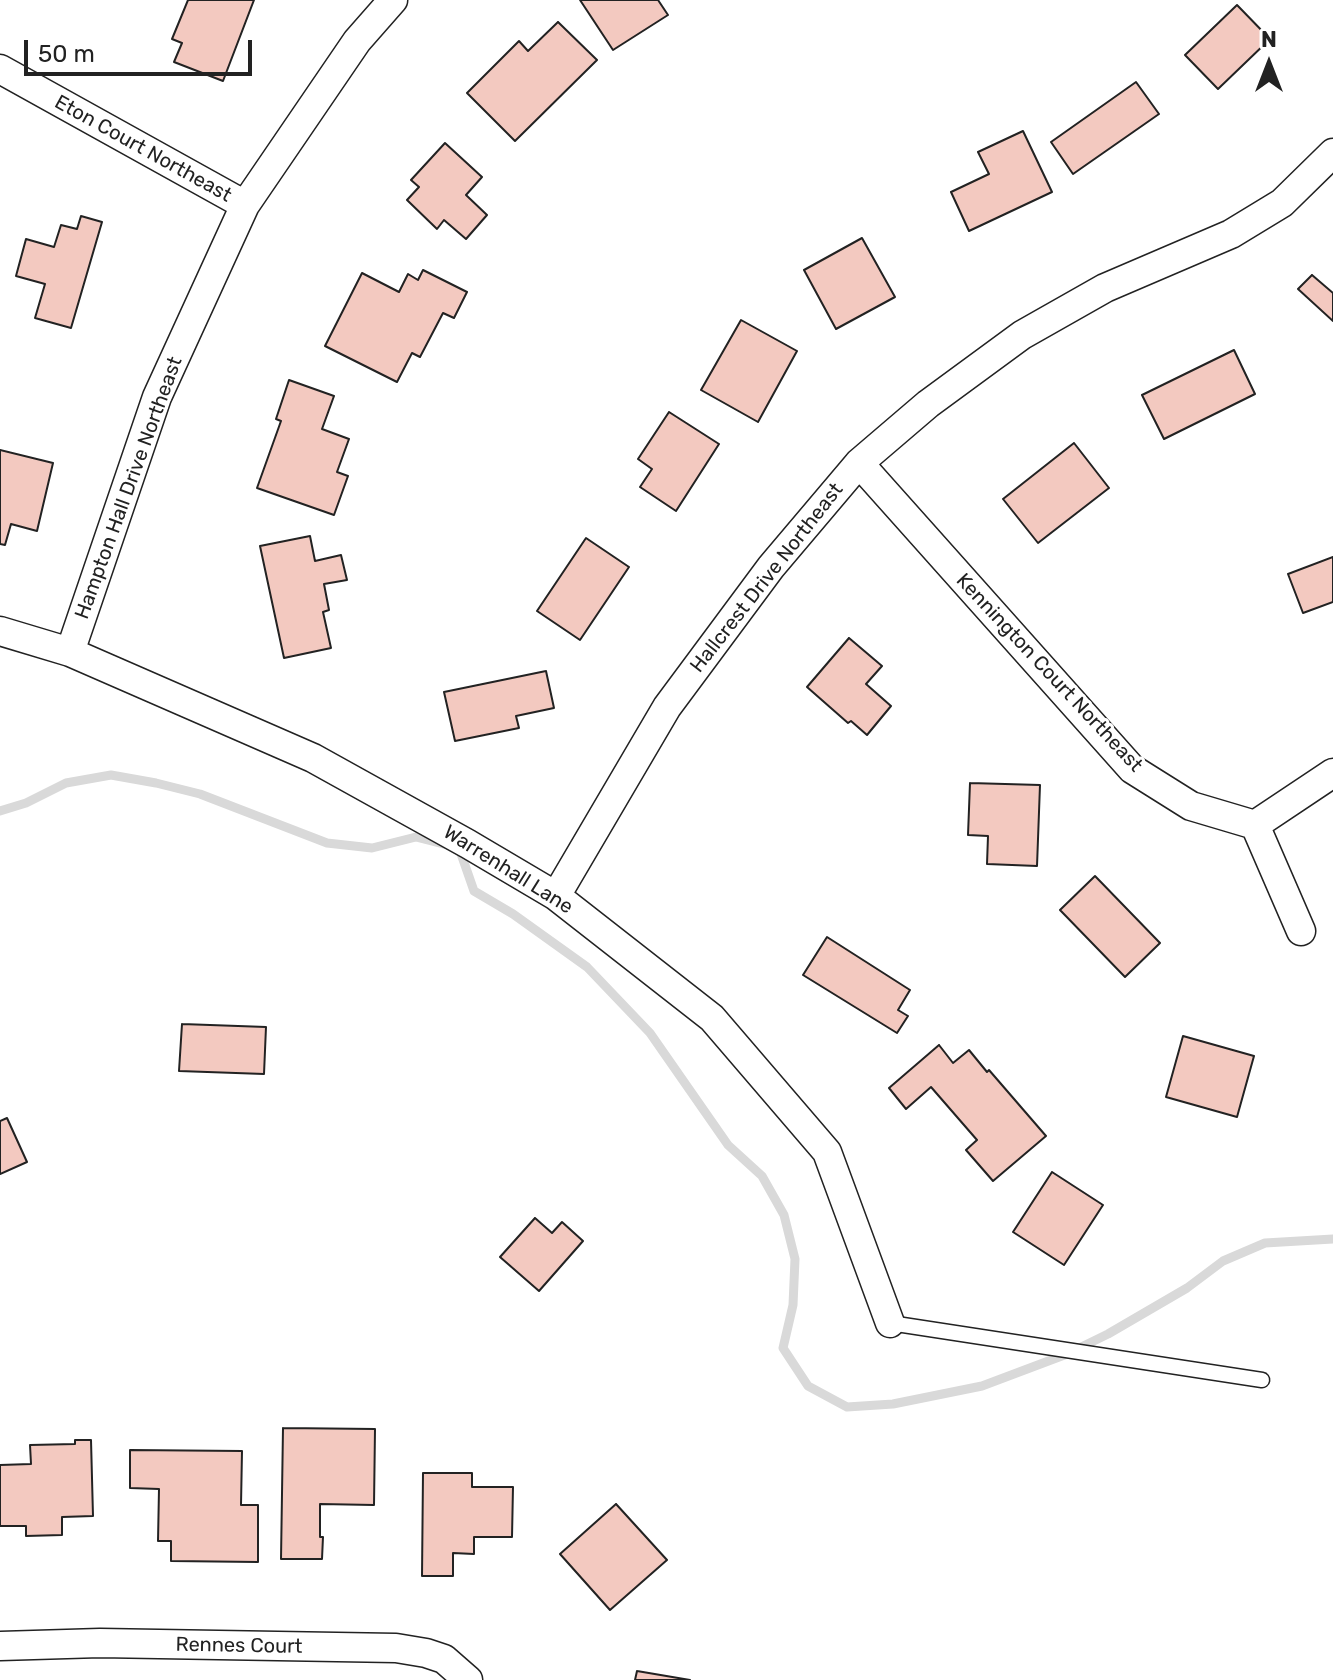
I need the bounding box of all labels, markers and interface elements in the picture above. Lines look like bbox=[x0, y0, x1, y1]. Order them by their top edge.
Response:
scale bar bbox=[28, 24, 256, 74]
north arrow bbox=[1229, 24, 1309, 104]
text: N bbox=[1261, 26, 1277, 53]
text: 50 m bbox=[38, 40, 95, 68]
street label: Eton Court Northeast bbox=[50, 90, 236, 208]
street label: Hampton Hall Drive Northeast bbox=[70, 354, 188, 622]
street label: Hallcrest Drive Northeast bbox=[686, 478, 848, 678]
street label: Kennington Court Northeast bbox=[951, 569, 1147, 777]
street label: Warrenhall Lane bbox=[439, 821, 577, 919]
street label: Rennes Court bbox=[175, 1633, 303, 1659]

